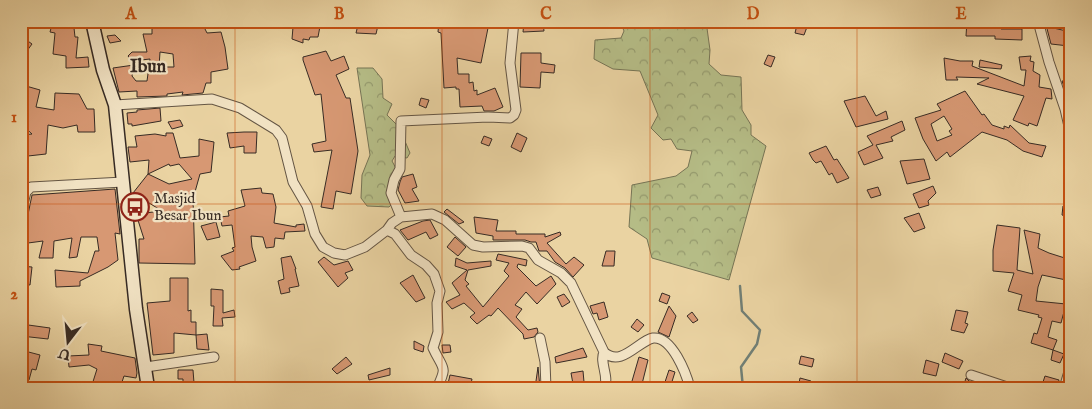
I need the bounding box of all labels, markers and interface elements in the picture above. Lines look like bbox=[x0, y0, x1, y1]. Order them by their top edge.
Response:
text: A bbox=[125, 5, 138, 25]
text: B bbox=[334, 5, 345, 25]
text: C bbox=[540, 5, 552, 25]
text: D bbox=[747, 5, 760, 25]
text: E bbox=[955, 5, 967, 25]
district label: Ibun bbox=[130, 56, 167, 79]
text: 1 bbox=[11, 108, 17, 128]
place label: Masjid Besar Ibun bbox=[154, 189, 222, 225]
bus stop icon: Masjid Besar Ibun bbox=[120, 192, 150, 222]
text: 2 bbox=[10, 285, 18, 305]
north arrow bbox=[42, 316, 92, 366]
text: U bbox=[55, 343, 74, 364]

